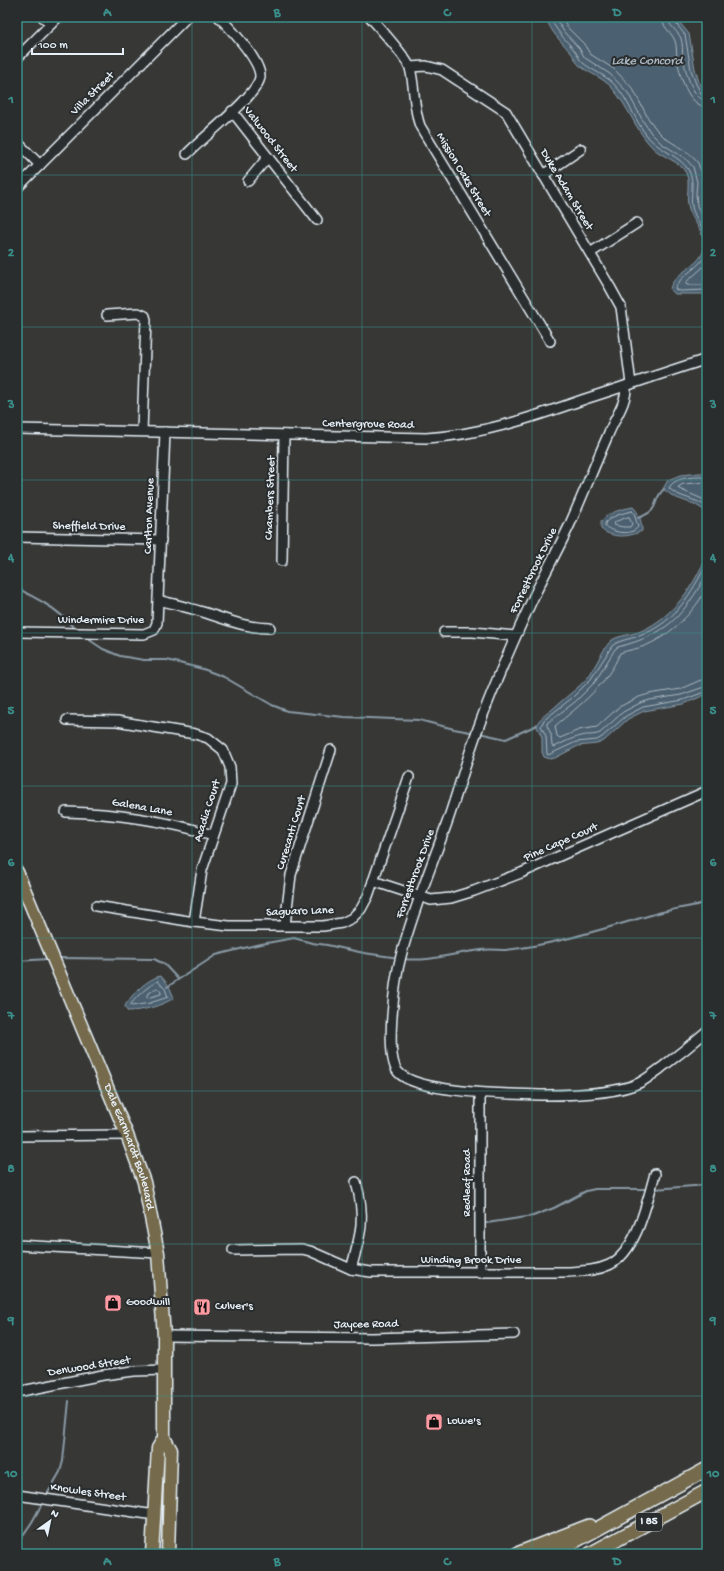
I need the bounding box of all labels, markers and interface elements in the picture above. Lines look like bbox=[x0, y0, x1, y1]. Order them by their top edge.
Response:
text: A bbox=[102, 6, 112, 21]
text: B bbox=[273, 6, 282, 21]
text: C bbox=[442, 6, 452, 21]
text: D bbox=[612, 6, 622, 21]
scale bar bbox=[32, 30, 123, 56]
text: 100 m bbox=[37, 39, 68, 53]
water label: Lake Concord bbox=[612, 54, 684, 69]
street label: Villa Street bbox=[68, 68, 119, 119]
text: 1 bbox=[7, 93, 14, 108]
text: 1 bbox=[709, 93, 716, 108]
street label: Valwood Street bbox=[239, 104, 301, 177]
street label: Mission Oaks Street bbox=[432, 130, 494, 221]
street label: Duke Adam Street bbox=[536, 146, 596, 234]
text: 2 bbox=[8, 246, 15, 261]
text: 2 bbox=[710, 246, 717, 261]
text: 3 bbox=[7, 398, 15, 413]
text: 3 bbox=[709, 398, 717, 413]
street label: Centergrove Road bbox=[322, 417, 415, 433]
street label: Chambers Street bbox=[263, 455, 280, 540]
street label: Carlton Avenue bbox=[142, 477, 158, 554]
street label: Sheffield Drive bbox=[52, 519, 126, 535]
street label: Forrestbrook Drive bbox=[507, 525, 561, 617]
text: 4 bbox=[7, 551, 15, 566]
text: 4 bbox=[709, 551, 717, 566]
street label: Windermire Drive bbox=[58, 614, 145, 628]
text: 5 bbox=[8, 704, 15, 719]
text: 5 bbox=[710, 704, 717, 719]
street label: Acadia Court bbox=[191, 777, 225, 844]
street label: Curecanti Court bbox=[274, 793, 310, 872]
street label: Galena Lane bbox=[111, 796, 174, 820]
street label: Pine Cape Court bbox=[521, 820, 601, 866]
street label: Forrestbrook Drive bbox=[393, 827, 439, 921]
text: 6 bbox=[8, 856, 15, 871]
text: 6 bbox=[710, 856, 717, 871]
street label: Saguaro Lane bbox=[266, 904, 335, 920]
text: 7 bbox=[7, 1009, 16, 1024]
text: 7 bbox=[709, 1009, 718, 1024]
street label: Dale Earnhardt Boulevard bbox=[99, 1081, 157, 1212]
street label: Redleaf Road bbox=[461, 1148, 475, 1217]
text: 8 bbox=[7, 1162, 15, 1177]
text: 8 bbox=[709, 1162, 717, 1177]
street label: Winding Brook Drive bbox=[421, 1254, 522, 1268]
shop icon: Goodwill bbox=[103, 1293, 123, 1313]
place label: Goodwill bbox=[126, 1296, 171, 1310]
restaurant icon: Culver's bbox=[192, 1297, 212, 1317]
place label: Culver's bbox=[215, 1300, 254, 1314]
text: 9 bbox=[7, 1314, 15, 1329]
text: 9 bbox=[709, 1314, 717, 1329]
street label: Jaycee Road bbox=[334, 1317, 399, 1333]
street label: Denwood Street bbox=[46, 1353, 132, 1381]
shop icon: Lowe's bbox=[424, 1412, 444, 1432]
place label: Lowe's bbox=[447, 1415, 481, 1429]
text: 10 bbox=[4, 1467, 18, 1482]
text: 10 bbox=[706, 1467, 720, 1482]
street label: Knowles Street bbox=[49, 1481, 128, 1505]
north arrow bbox=[30, 1501, 70, 1541]
text: N bbox=[48, 1507, 61, 1521]
road number: I 85 bbox=[636, 1513, 662, 1531]
text: A bbox=[102, 1555, 112, 1570]
text: B bbox=[273, 1555, 282, 1570]
text: C bbox=[442, 1555, 452, 1570]
text: D bbox=[612, 1555, 622, 1570]

